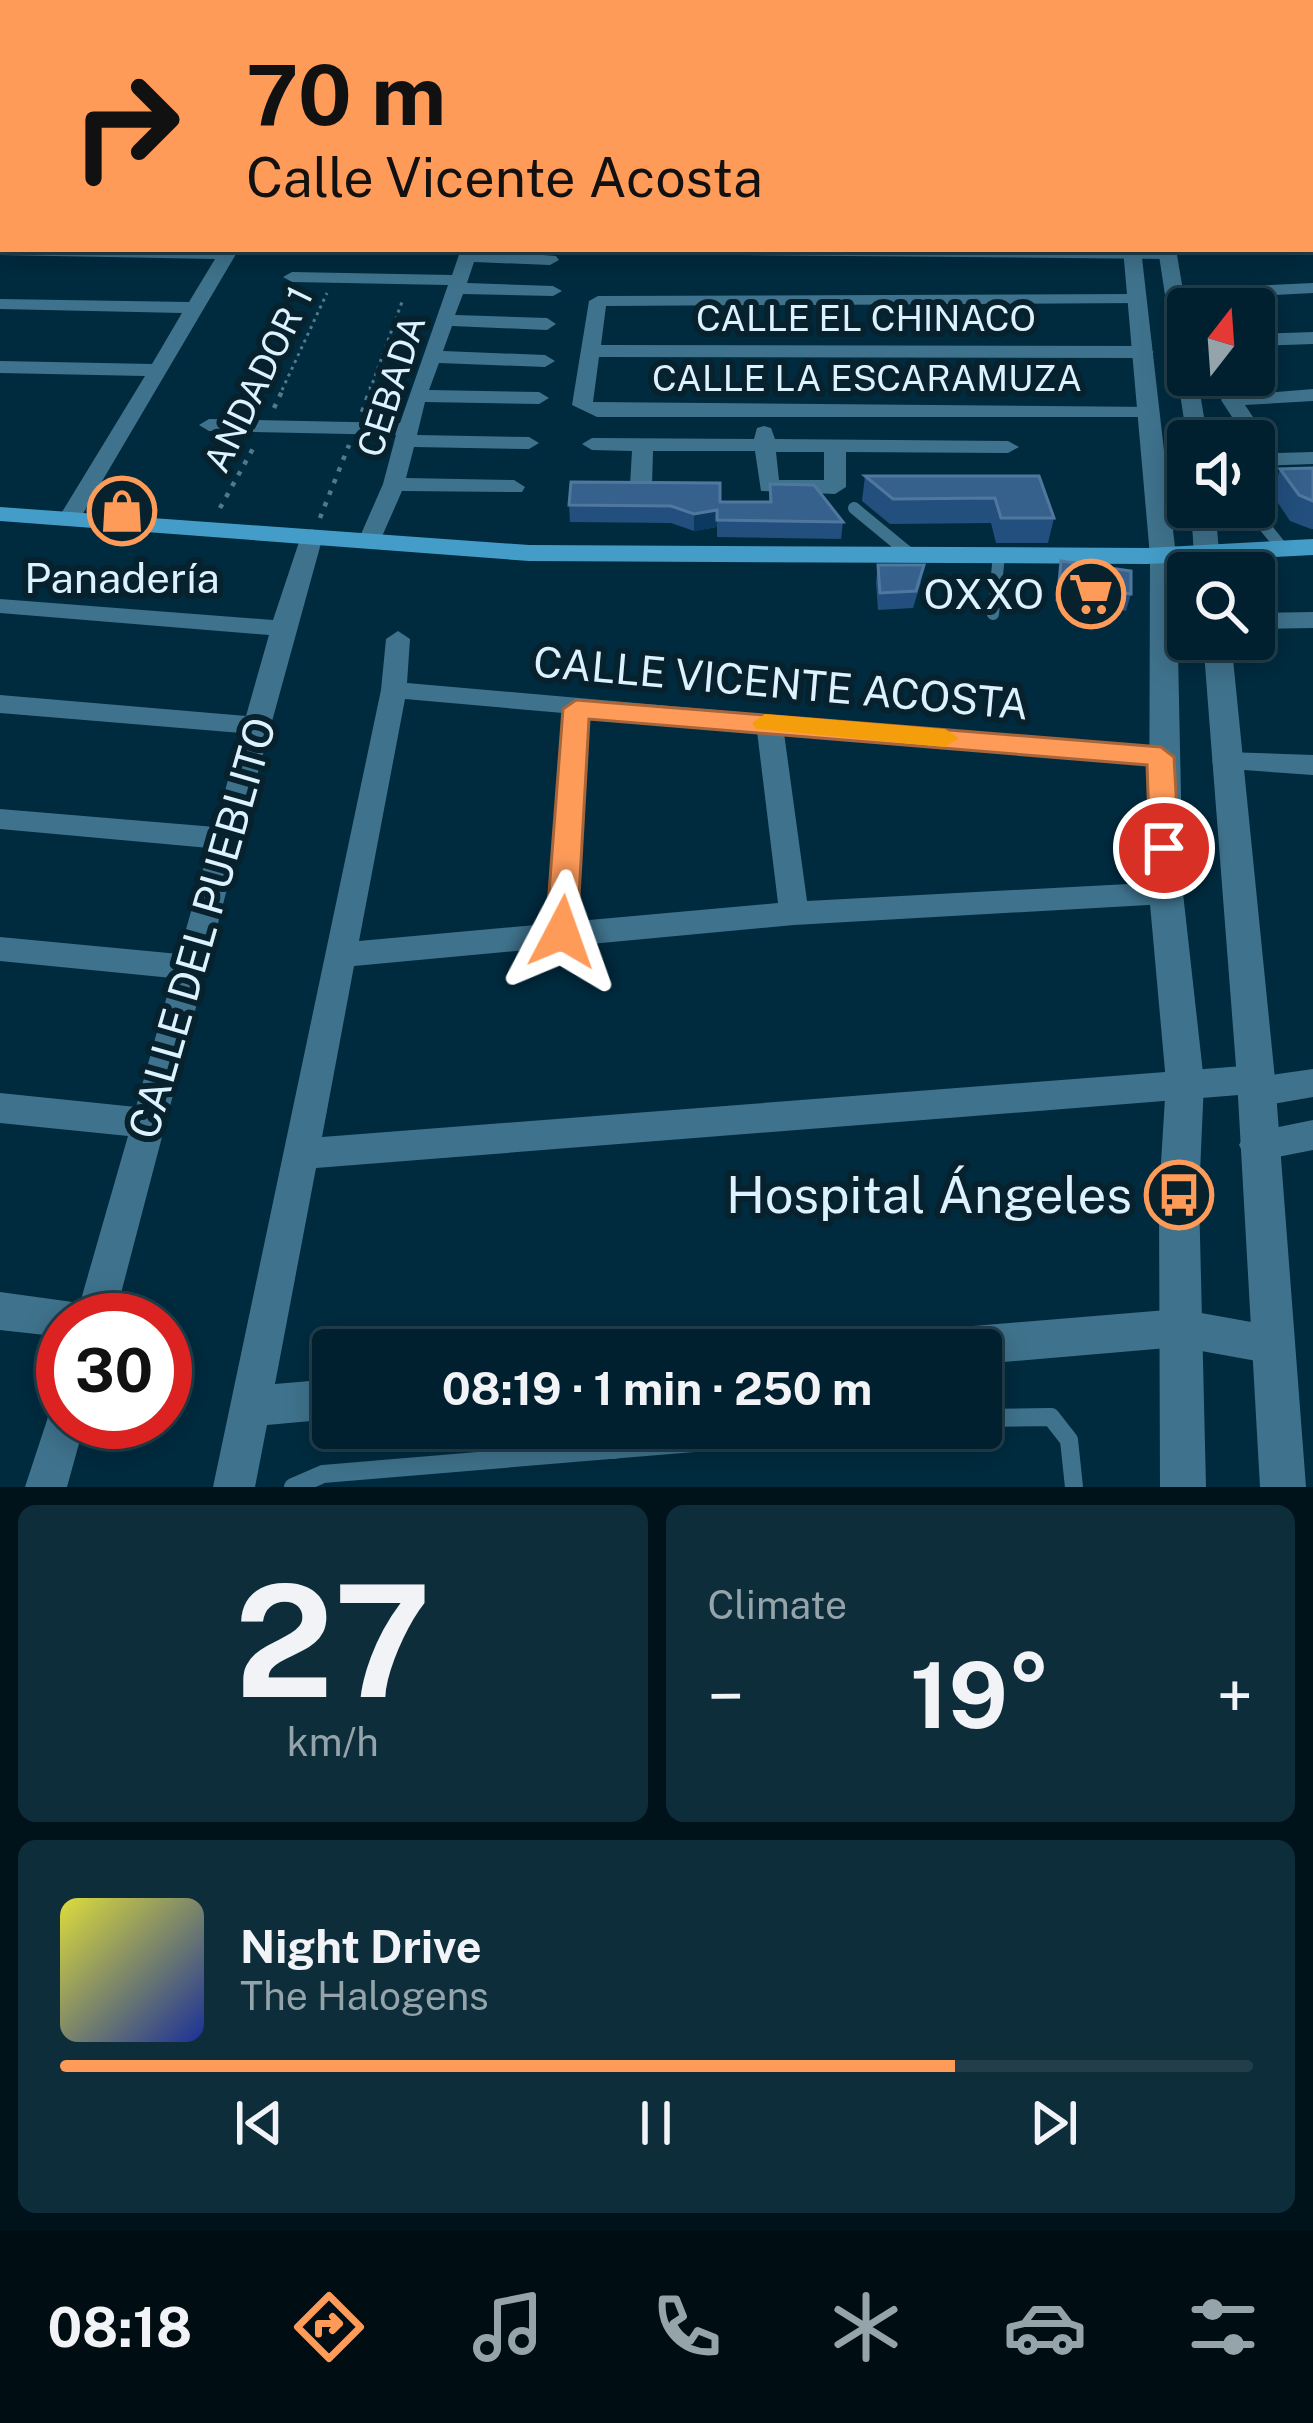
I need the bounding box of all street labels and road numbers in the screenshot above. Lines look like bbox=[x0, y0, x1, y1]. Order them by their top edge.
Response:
street label: ANDADOR 1 bbox=[195, 279, 321, 479]
street label: CALLE EL CHINACO bbox=[696, 297, 1036, 339]
street label: CEBADA bbox=[348, 310, 434, 462]
street label: CALLE LA ESCARAMUZA bbox=[652, 357, 1082, 399]
street label: CALLE VICENTE ACOSTA bbox=[532, 636, 1031, 729]
street label: CALLE DEL PUEBLITO bbox=[118, 712, 285, 1144]

